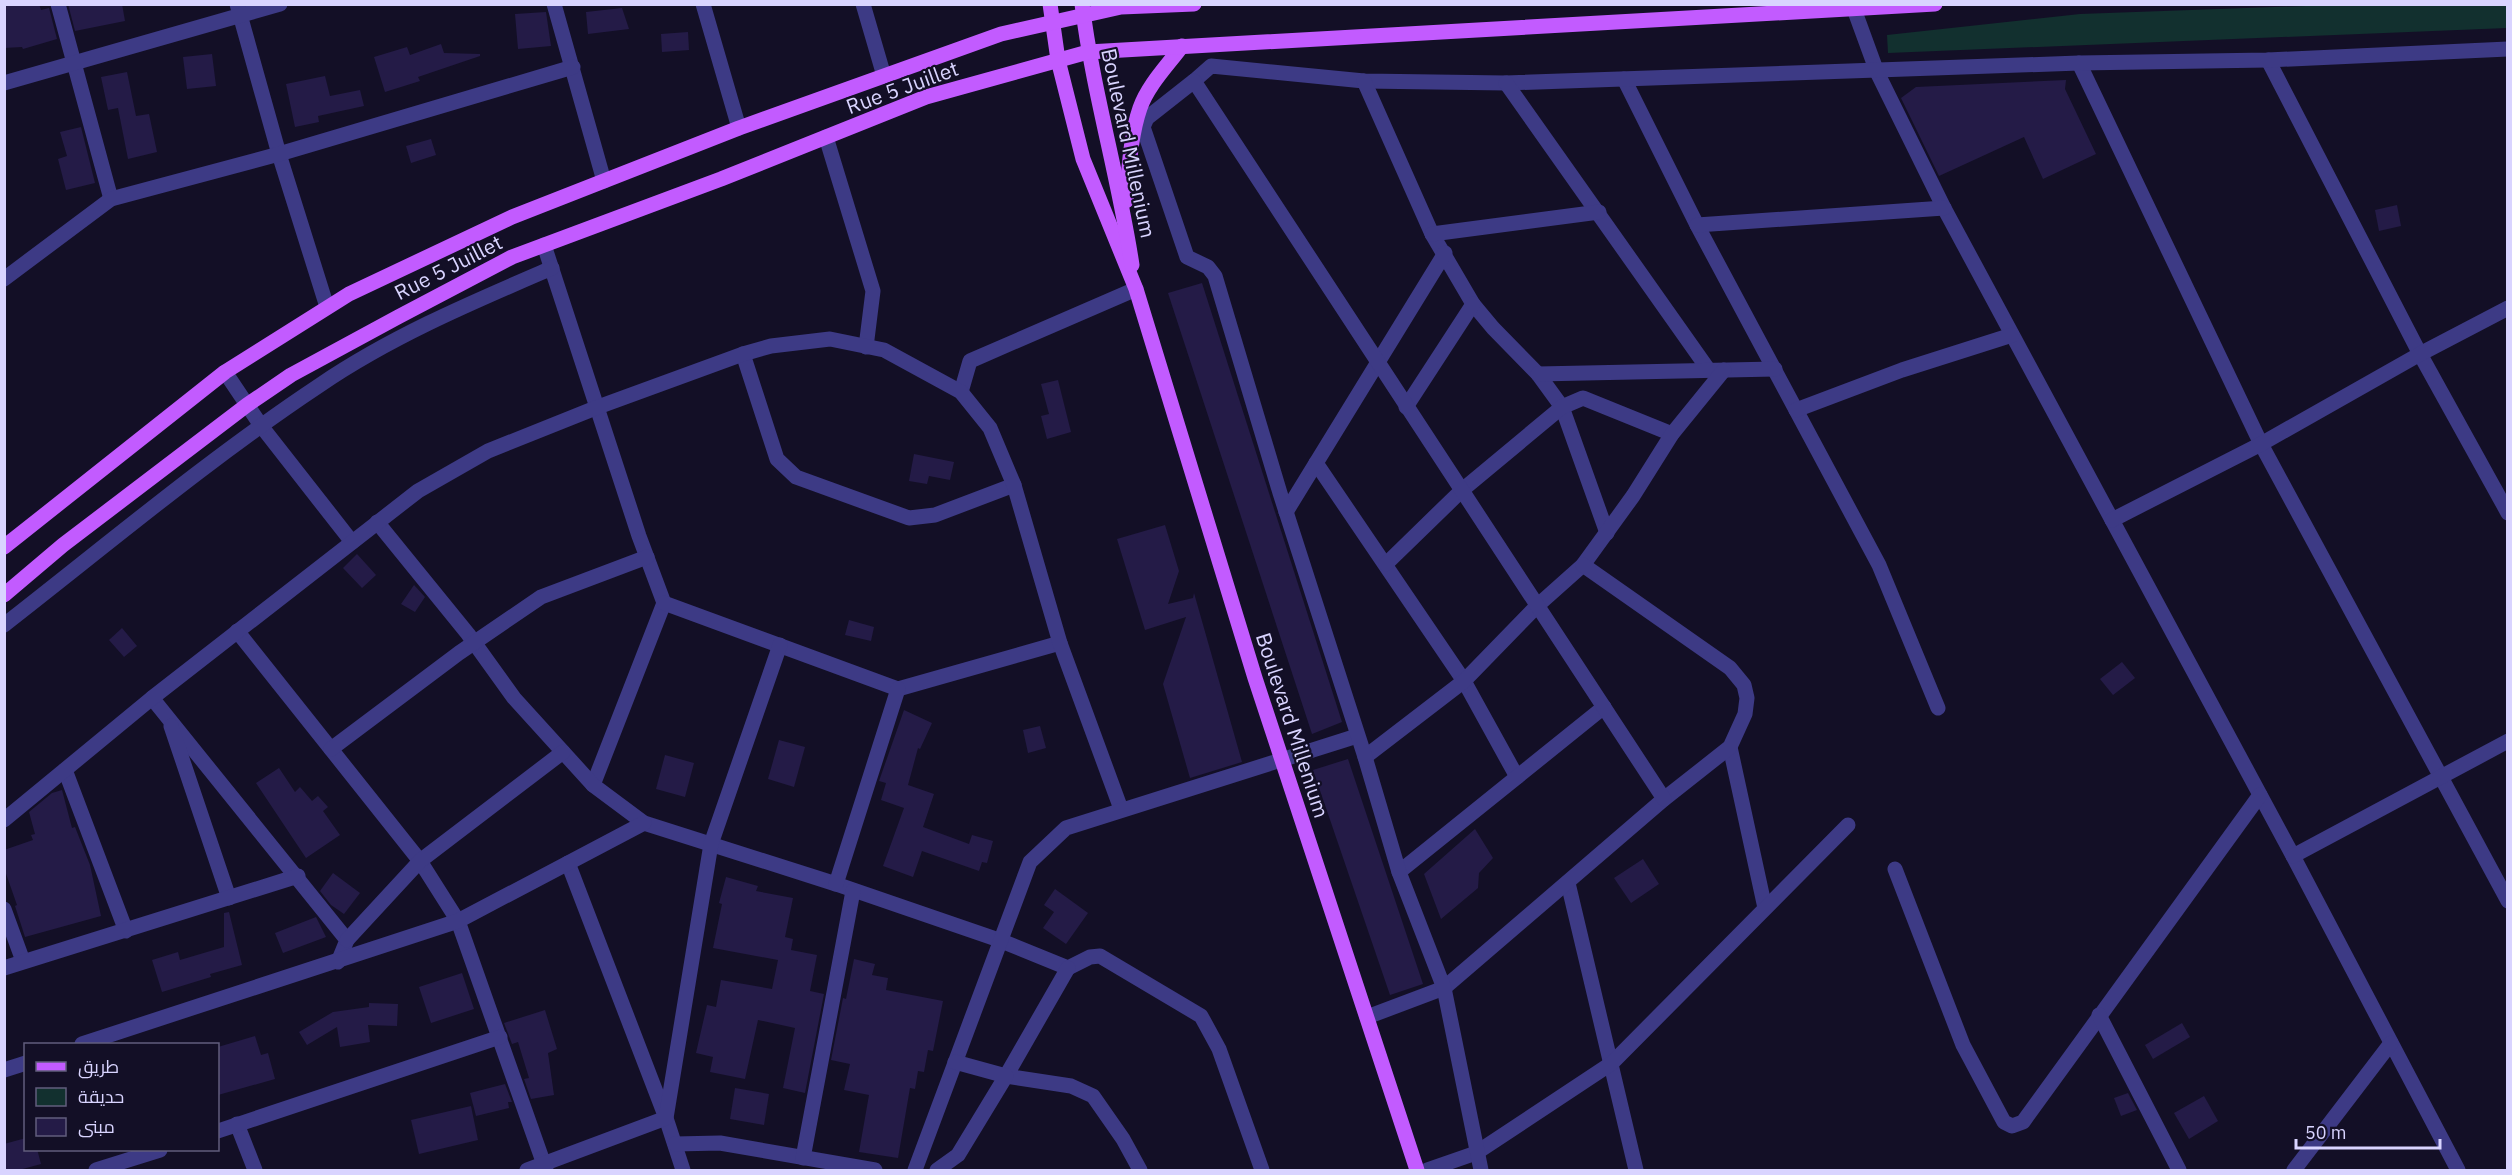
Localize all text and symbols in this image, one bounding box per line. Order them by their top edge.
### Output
street label: Boulevard Millenium [1095,46,1163,240]
street label: Rue 5 Juillet [842,54,962,120]
street label: Rue 5 Juillet [389,228,507,306]
street label: Boulevard Millenium [1250,629,1336,821]
legend [24,1043,219,1151]
text: طريق [78,1055,119,1079]
text: حديقة [78,1085,124,1108]
scale bar [2296,1112,2440,1150]
text: مبنى [78,1115,115,1138]
text: 50 m [2305,1121,2347,1144]

